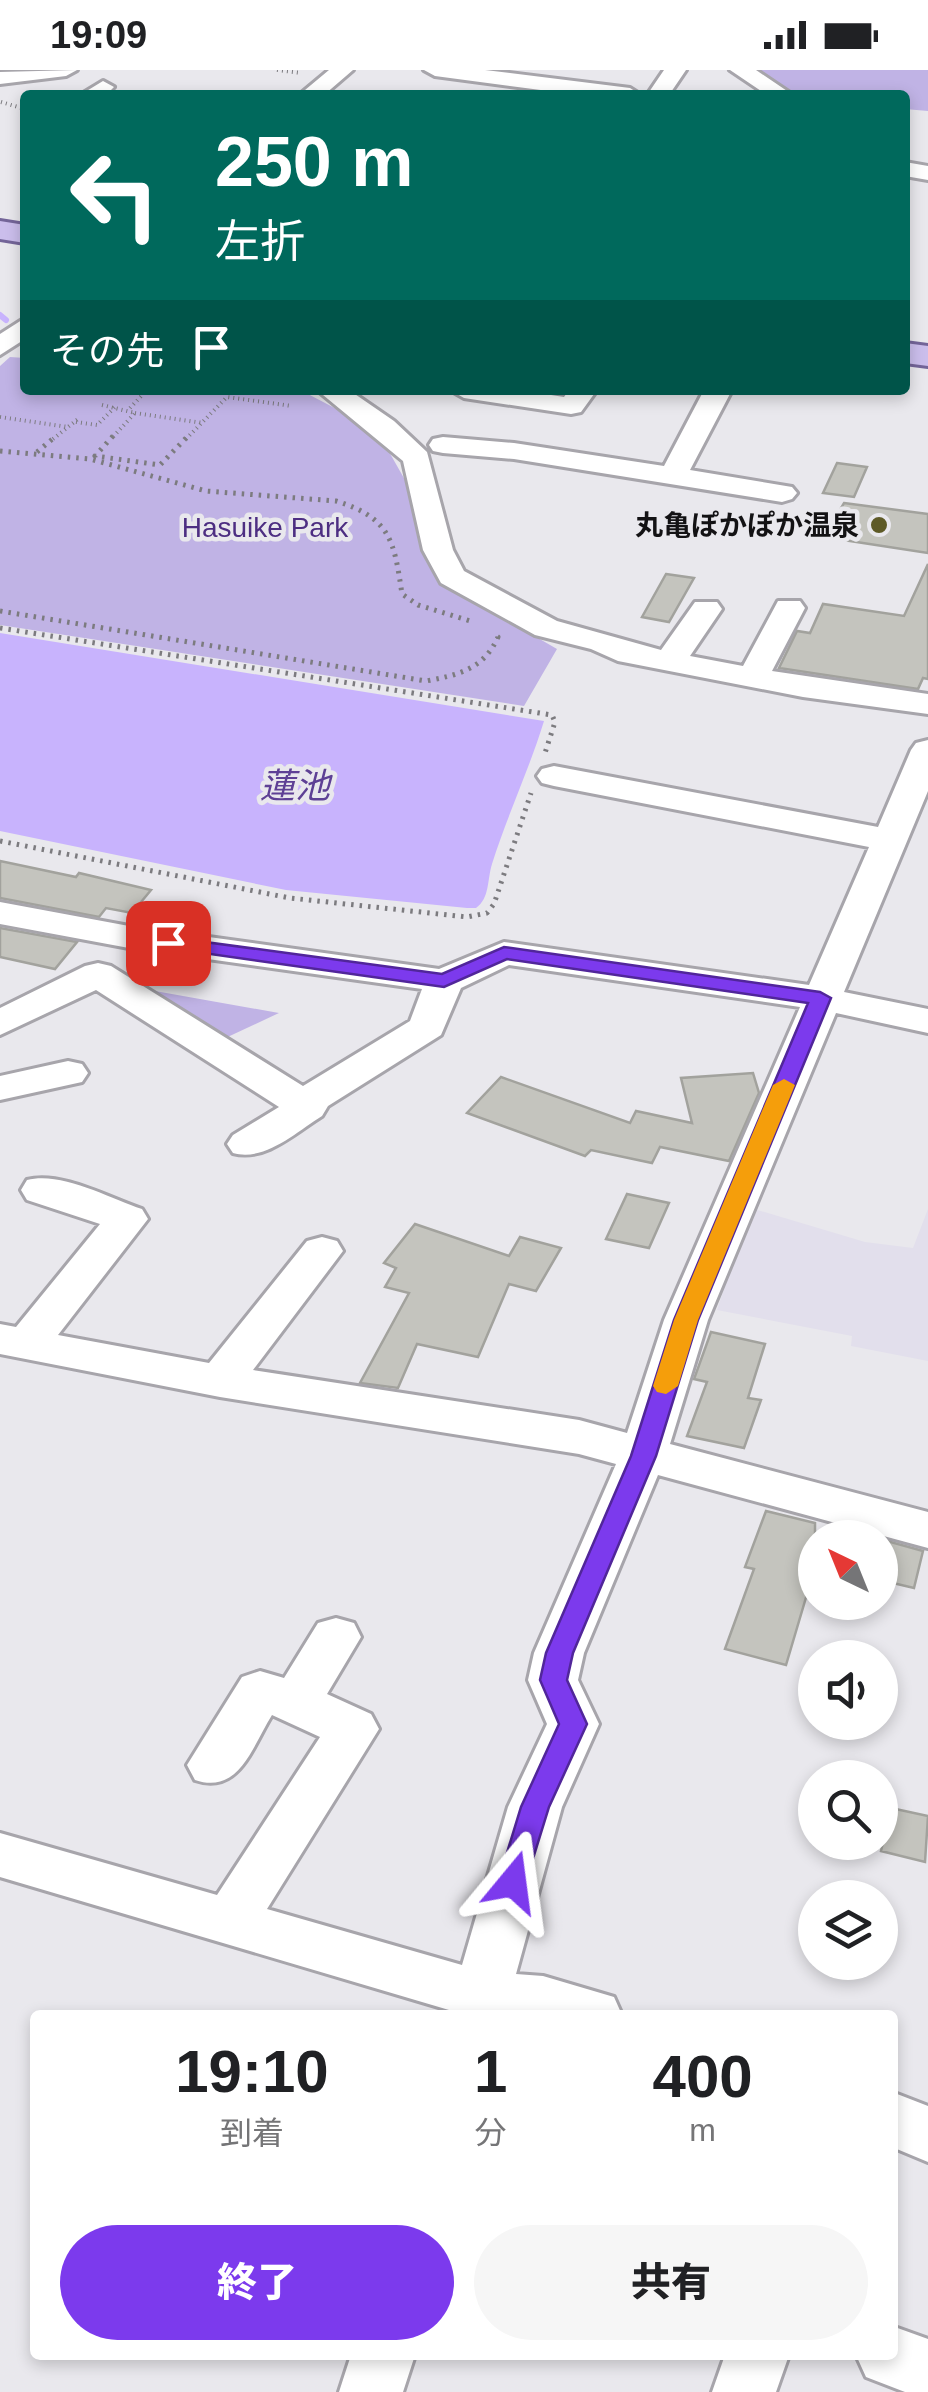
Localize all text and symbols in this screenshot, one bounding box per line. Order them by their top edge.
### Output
text: 19:09 [50,14,147,56]
text: 250 m [215,123,413,201]
icon: left [50,130,180,260]
text: 左折 [215,216,305,267]
icon: arrive [184,320,239,375]
text: その先 [50,330,164,372]
place label: 丸亀ぽかぽか温泉 [635,510,859,541]
park label: Hasuike Park [182,512,349,543]
marker: 丸亀ぽかぽか温泉 [868,514,890,536]
water label: 蓮池 [260,766,333,805]
pin [126,901,211,986]
icon: arrive [141,916,196,971]
north arrow [798,1520,898,1620]
map controls [798,1520,898,1980]
button: sound [798,1640,898,1740]
button: search [798,1760,898,1860]
position arrow [461,1830,565,1934]
button: layers [798,1880,898,1980]
text: 19:10 [175,2038,329,2105]
text: 1 [474,2038,507,2105]
text: 400 [653,2043,753,2110]
text: m [689,2112,716,2148]
text: 到着 [220,2115,284,2151]
text: 分 [475,2115,507,2151]
button: 終了 [60,2225,454,2340]
button: 共有 [474,2225,868,2340]

